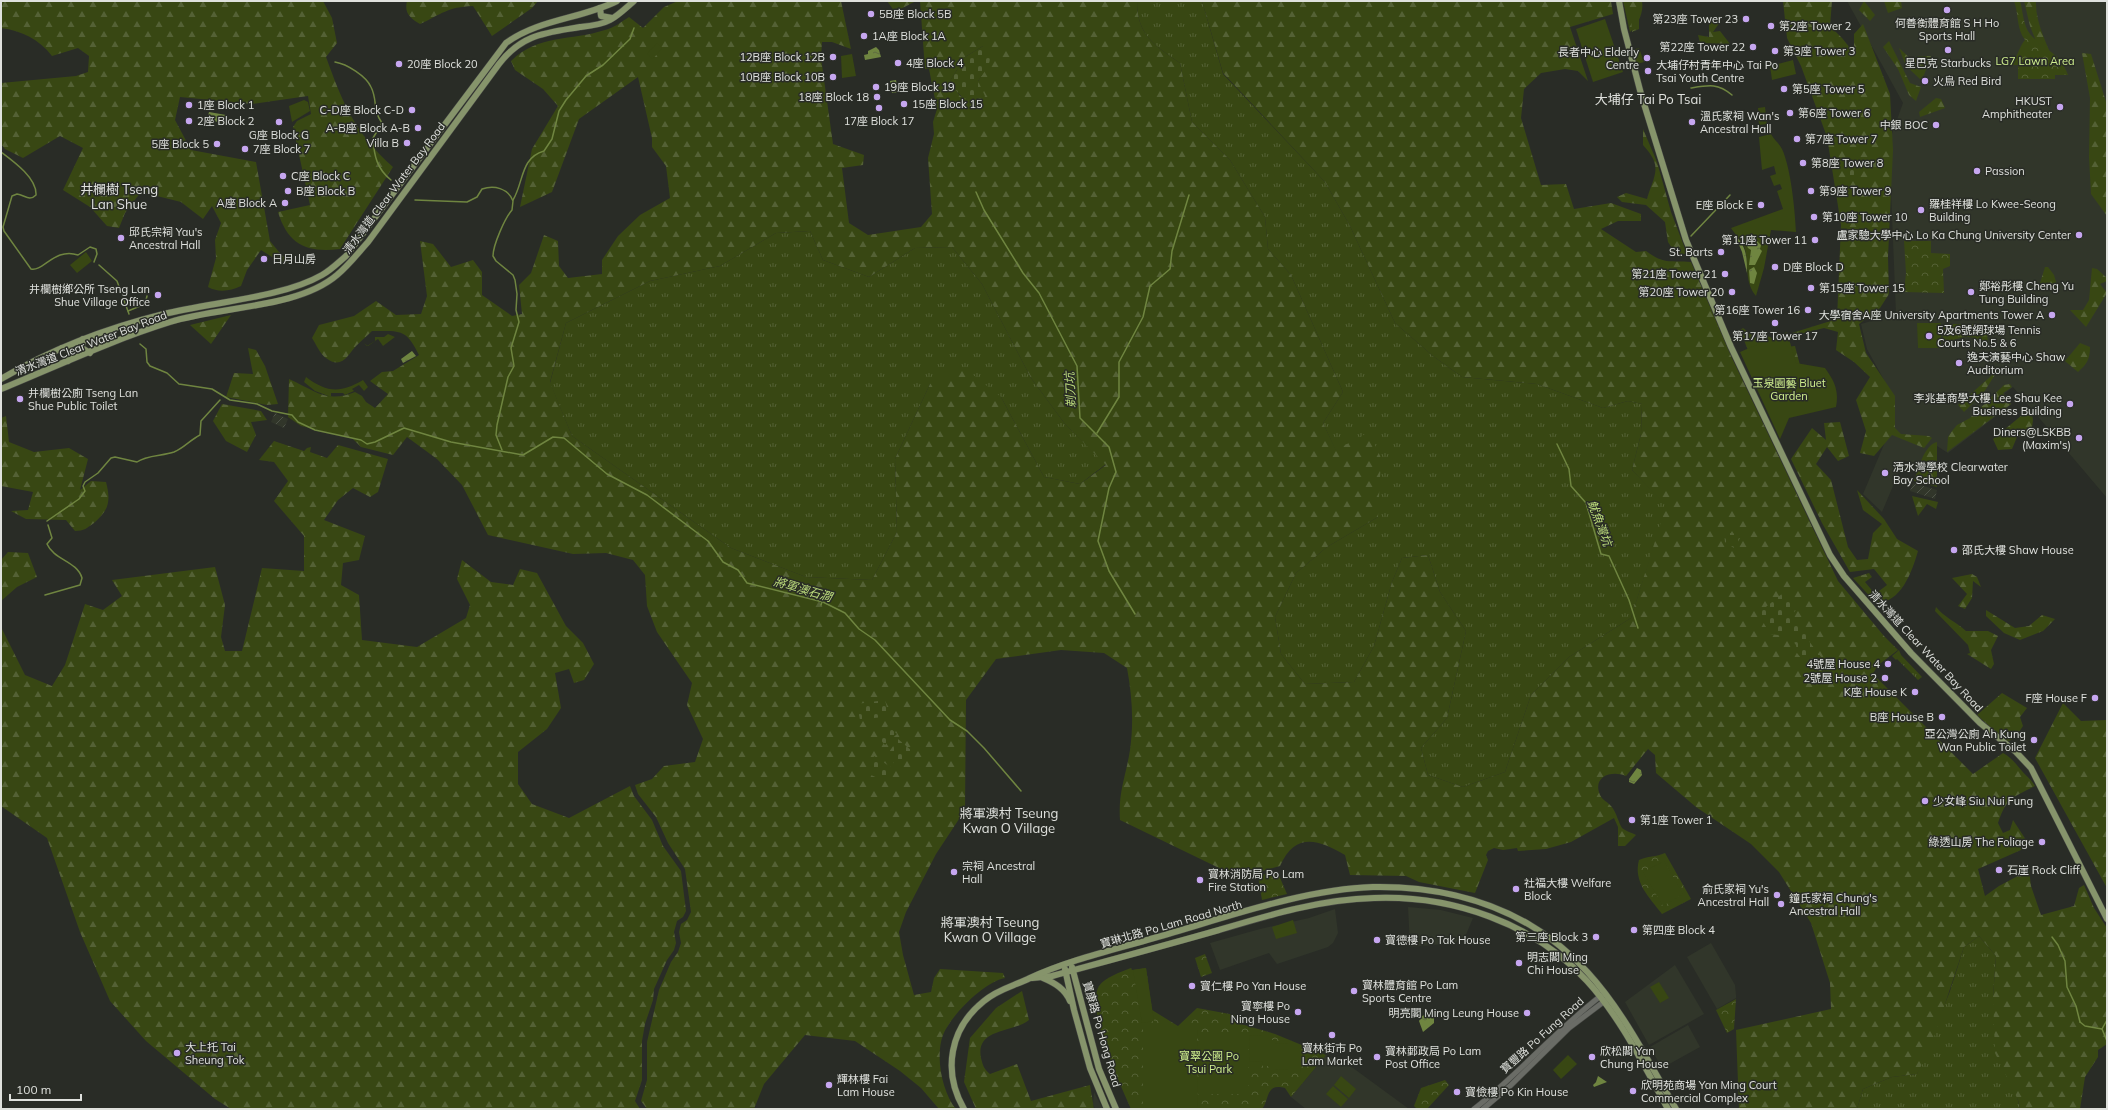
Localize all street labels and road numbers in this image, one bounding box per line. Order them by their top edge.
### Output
street label: 清水灣道 Clear Water Bay Road [340,119,448,257]
street label: 清水灣道 Clear Water Bay Road [13,308,169,378]
street label: 清水灣道 Clear Water Bay Road [1866,587,1986,715]
street label: 寶琳北路 Po Lam Road North [1098,897,1244,951]
street label: 寶康路 Po Hong Road [1080,979,1124,1089]
street label: 寶豐路 Po Fung Road [1497,994,1587,1076]

